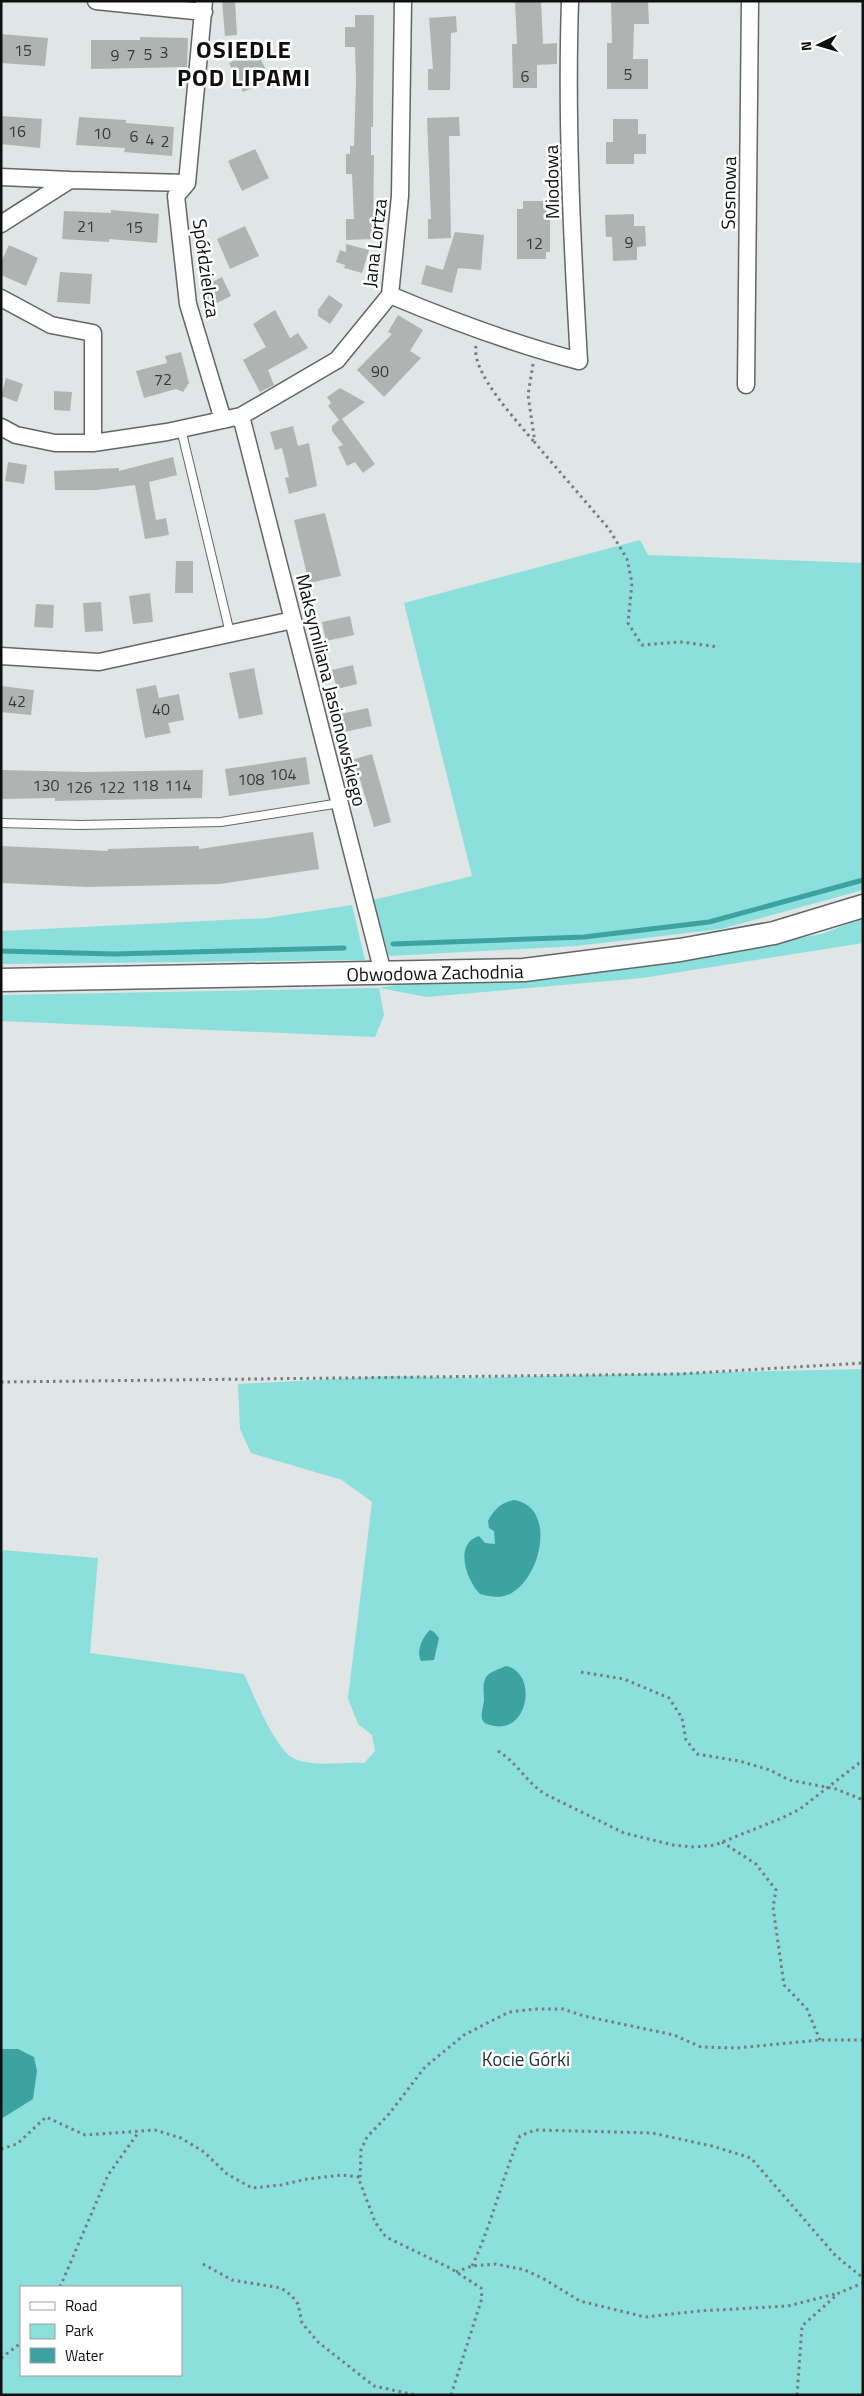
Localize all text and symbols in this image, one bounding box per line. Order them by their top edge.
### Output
north arrow [794,20,844,70]
district label: OSIEDLE POD LIPAMI [177,31,311,95]
house number: 15 [14,38,32,62]
house number: 3 [160,40,168,64]
text: N [795,40,816,52]
house number: 7 [127,42,135,66]
house number: 5 [144,42,153,66]
house number: 9 [111,43,120,67]
house number: 5 [624,62,633,86]
house number: 6 [521,64,530,88]
house number: 16 [8,119,26,143]
house number: 10 [93,121,111,145]
house number: 6 [130,124,139,148]
house number: 4 [146,127,155,151]
house number: 2 [161,129,169,153]
street label: Miodowa [536,144,566,219]
street label: Sosnowa [713,156,743,230]
street label: Jana Lortza [354,196,394,289]
house number: 21 [77,214,95,238]
house number: 15 [125,215,143,239]
street label: Spółdzielcza [186,217,228,320]
house number: 9 [625,230,634,254]
house number: 12 [525,231,543,255]
house number: 90 [371,359,389,383]
house number: 72 [154,367,172,391]
street label: Maksymiliana Jasionowskiego [289,571,375,809]
house number: 42 [8,689,26,713]
house number: 40 [152,697,170,721]
house number: 104 [270,762,296,786]
house number: 108 [238,767,264,791]
house number: 130 [33,773,59,797]
house number: 118 [132,773,158,797]
house number: 114 [165,773,191,797]
house number: 126 [66,775,92,799]
house number: 122 [99,775,125,799]
street label: Obwodowa Zachodnia [346,956,524,988]
park label: Kocie Górki [482,2044,570,2073]
legend [20,2286,182,2376]
text: Road [65,2294,97,2317]
text: Park [65,2319,94,2342]
text: Water [65,2344,104,2367]

